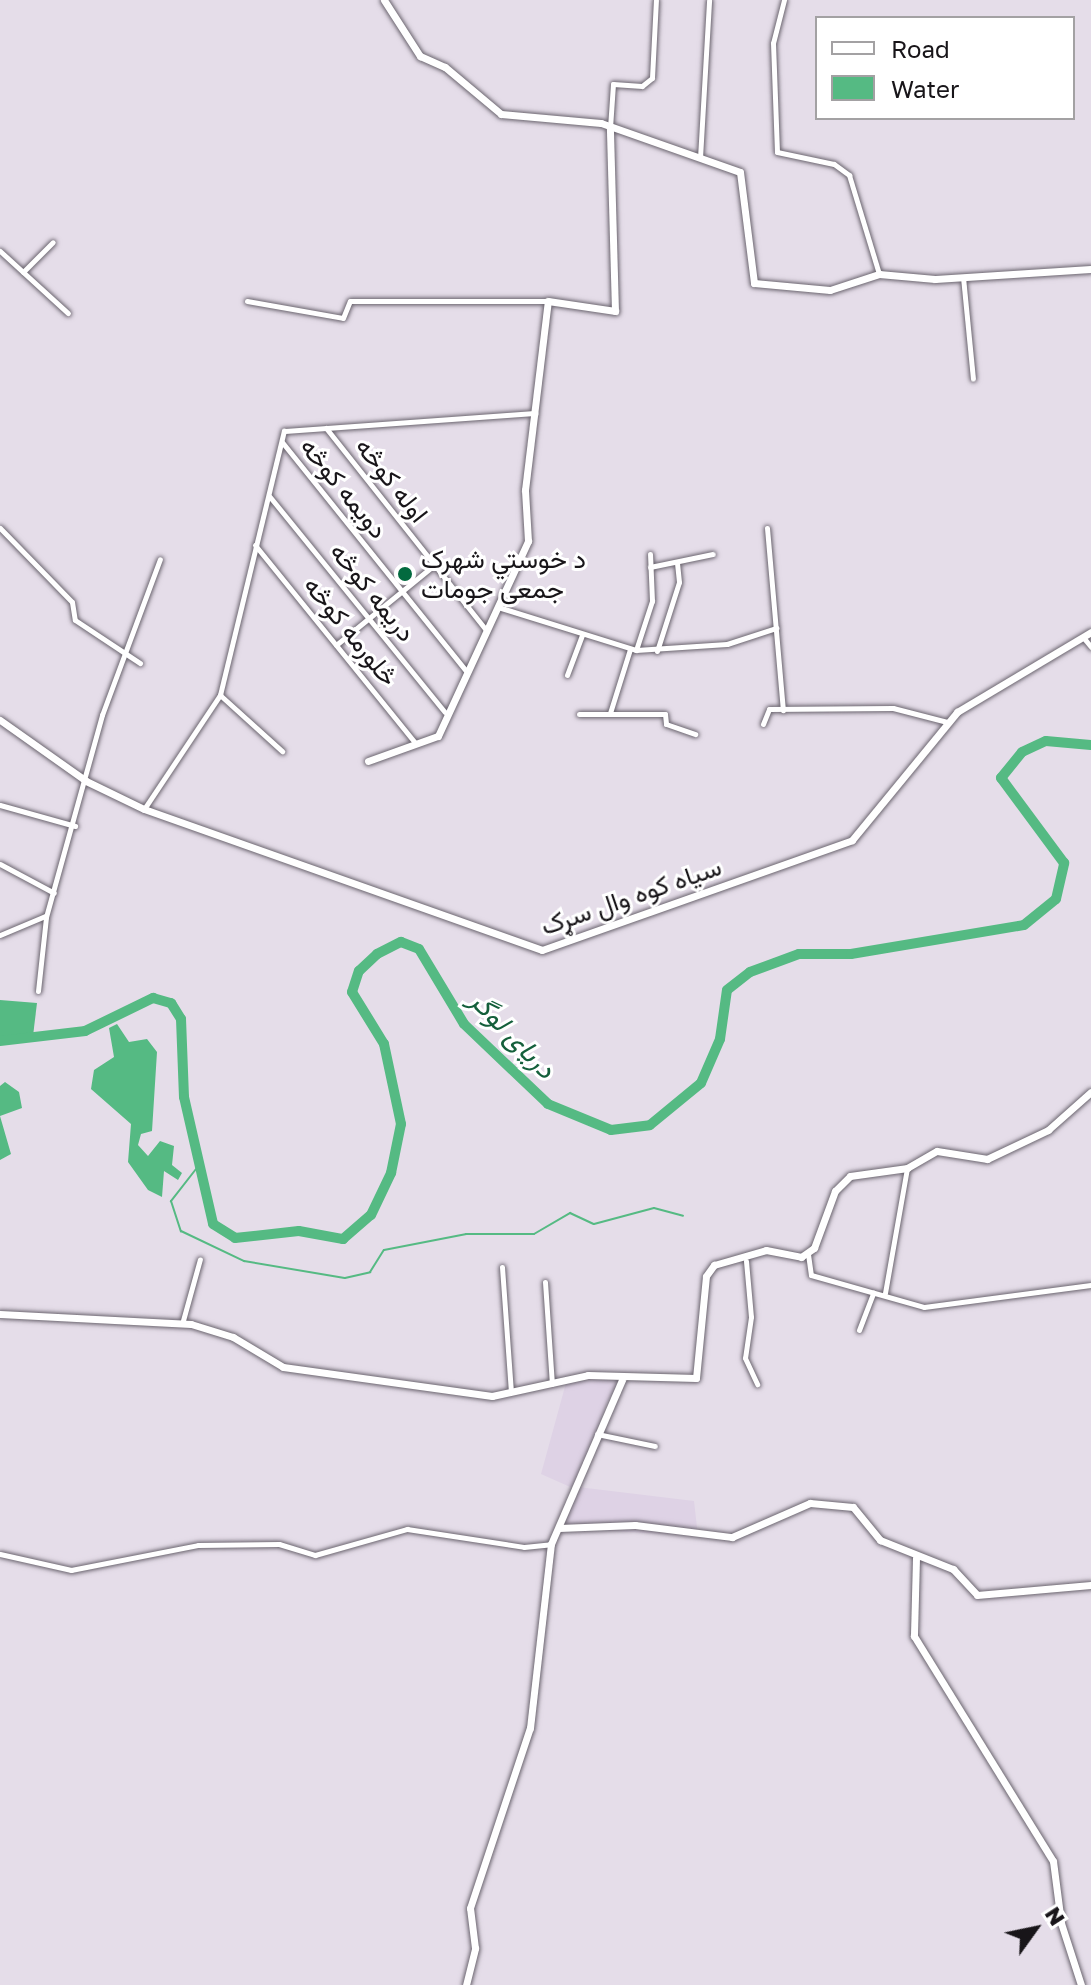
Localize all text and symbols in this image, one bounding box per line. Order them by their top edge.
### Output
legend [815,16,1075,120]
text: Road [891,34,950,63]
text: Water [891,74,959,103]
street label: دویمه کوڅه [294,431,394,545]
street label: اوله کوڅه [349,431,435,529]
street label: دریمه کوڅه [324,536,422,648]
place label: د خوستي شهرک جمعی جومات [421,543,586,604]
marker: د خوستي شهرک جمعی جومات [396,565,414,583]
street label: څلورمه کوڅه [297,570,405,692]
street label: سیاه کوه وال سړک [537,851,725,941]
water label: دریای لوگر [463,983,563,1085]
north arrow [995,1889,1075,1969]
text: N [1040,1901,1071,1930]

